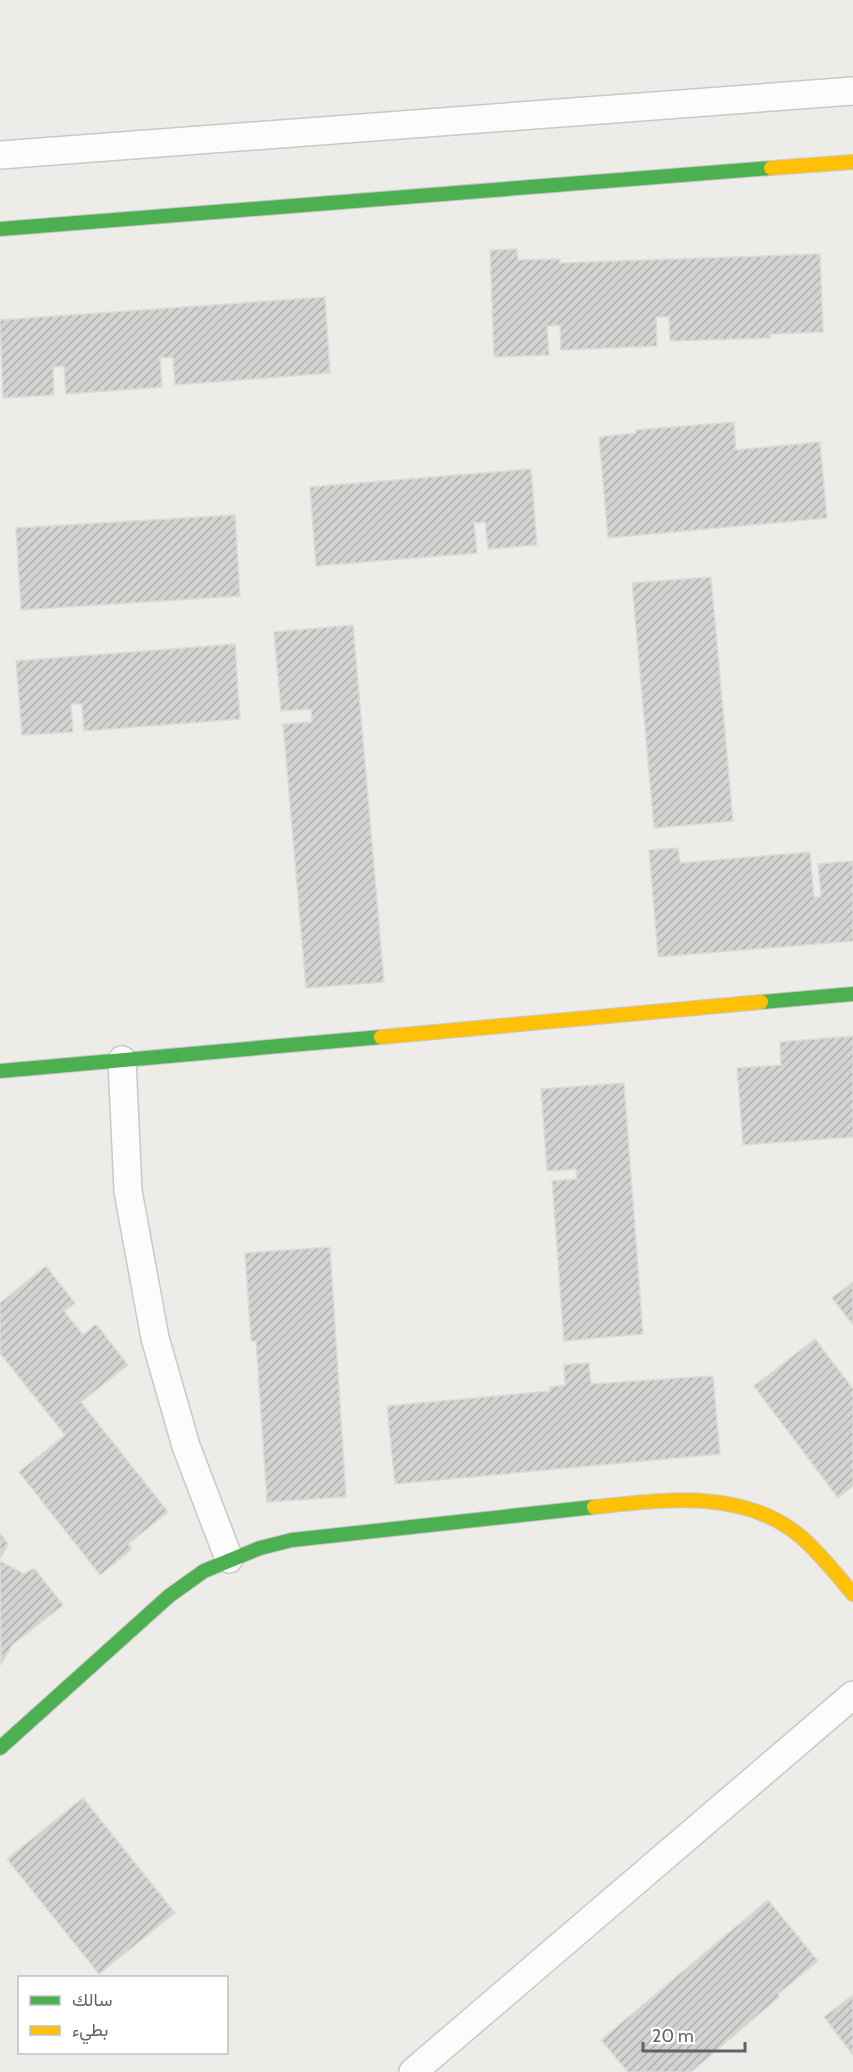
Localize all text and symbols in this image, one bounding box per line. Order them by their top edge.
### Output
legend [18,1976,228,2054]
text: سالك [72,1989,112,2011]
scale bar [643,2015,745,2053]
text: بطيء [72,2019,108,2045]
text: 20 m [652,2025,694,2047]

